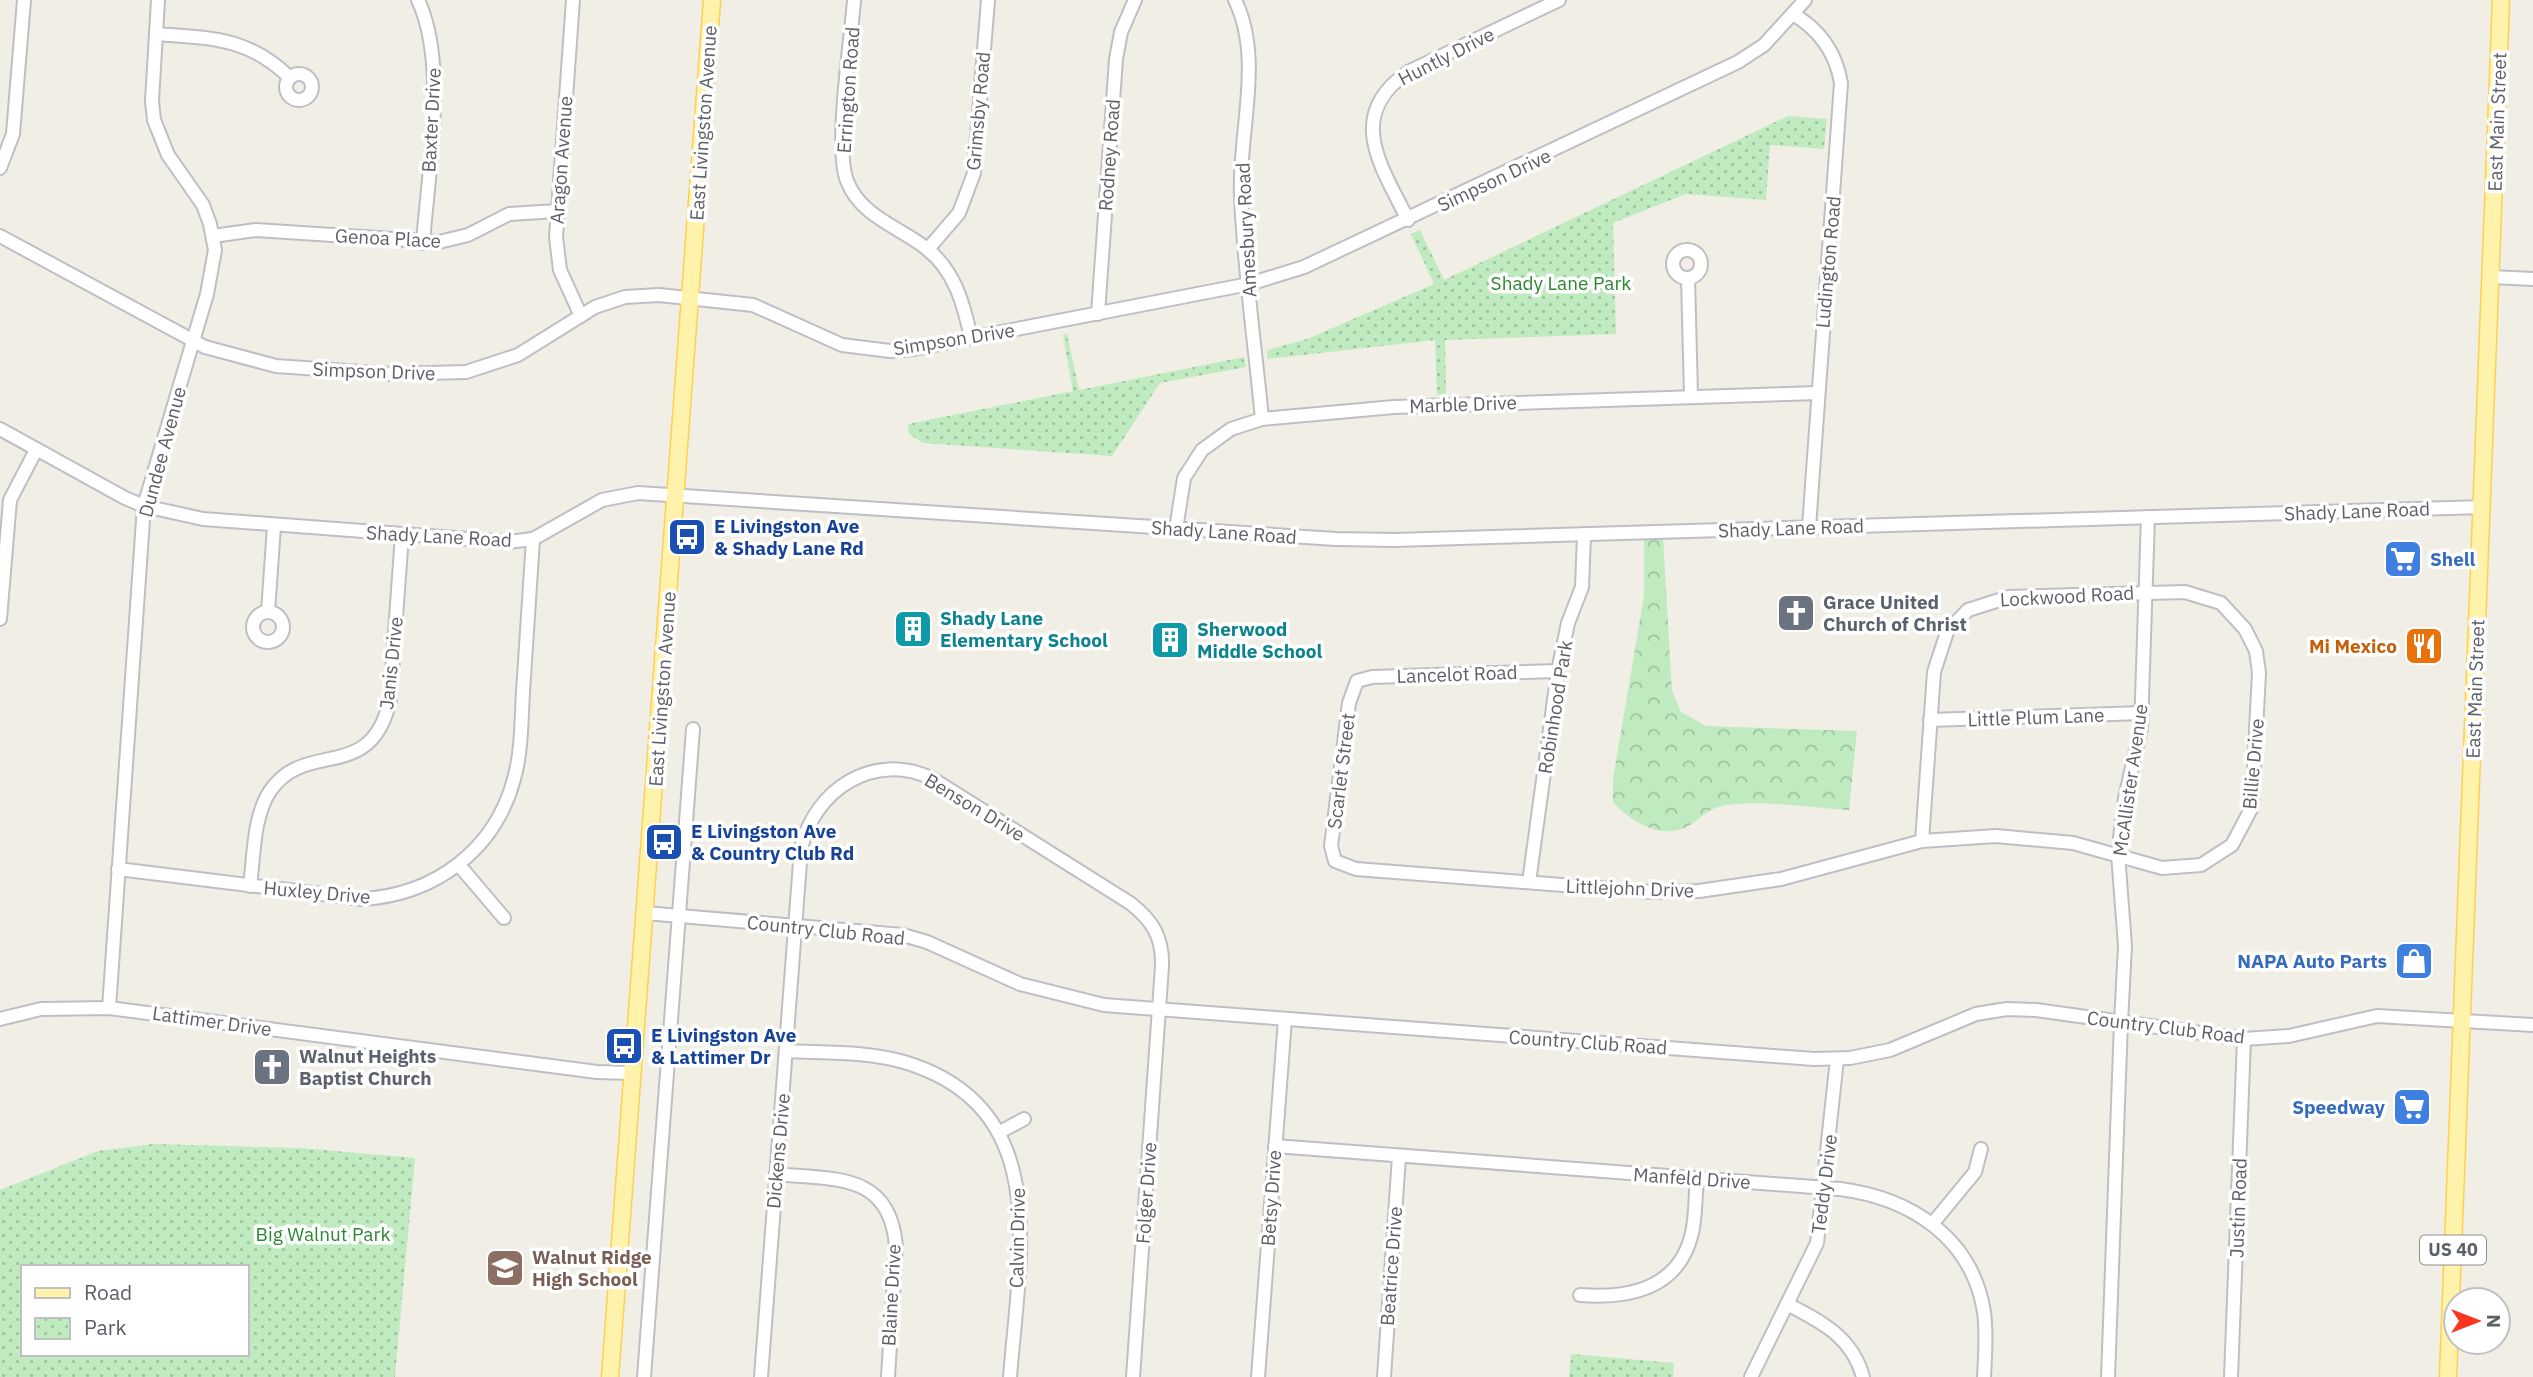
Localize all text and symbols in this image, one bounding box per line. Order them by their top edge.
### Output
street label: Huntly Drive [1394,22,1498,90]
street label: East Livingston Avenue [684,25,722,221]
street label: Errington Road [832,26,864,154]
street label: Grimsby Road [961,51,995,171]
street label: East Main Street [2483,52,2511,192]
street label: Baxter Drive [416,67,446,173]
street label: Aragon Avenue [545,95,577,225]
street label: Rodney Road [1093,98,1125,212]
street label: Simpson Drive [1433,143,1555,217]
street label: Amesbury Road [1230,162,1262,298]
street label: Ludington Road [1810,195,1846,329]
street label: Genoa Place [334,223,442,253]
park label: Shady Lane Park [1491,271,1631,295]
street label: Simpson Drive [892,318,1016,360]
street label: Simpson Drive [312,357,436,385]
street label: Dundee Avenue [133,384,191,520]
street label: Marble Drive [1409,390,1517,418]
street label: Shady Lane Road [2284,496,2430,526]
street label: Shady Lane Road [1718,513,1864,543]
place label: E Livingston Ave & Shady Lane Rd [714,514,864,560]
street label: Shady Lane Road [1150,515,1298,549]
bus stop icon: E Livingston Ave & Shady Lane Rd [666,516,708,558]
street label: Shady Lane Road [365,520,513,552]
supermarket icon: Shell [2382,538,2424,580]
place label: Shell [2430,547,2475,571]
street label: Lockwood Road [1999,580,2135,612]
place label: Grace United Church of Christ [1823,590,1967,636]
street label: East Livingston Avenue [643,591,681,787]
church icon: Grace United Church of Christ [1775,592,1817,634]
place label: Shady Lane Elementary School [940,606,1108,652]
building icon: Shady Lane Elementary School [892,608,934,650]
street label: Janis Drive [374,615,408,711]
place label: Sherwood Middle School [1197,617,1322,663]
building icon: Sherwood Middle School [1149,619,1191,661]
street label: East Main Street [2461,619,2489,759]
restaurant icon: Mi Mexico [2403,625,2445,667]
place label: Mi Mexico [2309,634,2397,658]
street label: Robinhood Park [1533,638,1577,776]
street label: Lancelot Road [1396,660,1518,688]
street label: McAllister Avenue [2107,702,2153,858]
street label: Little Plum Lane [1967,703,2105,731]
street label: Scarlet Street [1322,712,1360,830]
street label: Billie Drive [2237,718,2269,810]
street label: Benson Drive [920,768,1030,846]
place label: E Livingston Ave & Country Club Rd [691,819,854,865]
bus stop icon: E Livingston Ave & Country Club Rd [643,821,685,863]
street label: Littlejohn Drive [1565,874,1695,902]
street label: Huxley Drive [262,875,372,909]
street label: Country Club Road [746,910,906,950]
shop icon: NAPA Auto Parts [2393,940,2435,982]
place label: NAPA Auto Parts [2237,949,2387,973]
street label: Lattimer Drive [151,1001,273,1041]
street label: Country Club Road [2086,1005,2246,1049]
place label: E Livingston Ave & Lattimer Dr [651,1023,796,1069]
street label: Country Club Road [1508,1024,1668,1060]
bus stop icon: E Livingston Ave & Lattimer Dr [603,1025,645,1067]
place label: Walnut Heights Baptist Church [299,1044,436,1090]
church icon: Walnut Heights Baptist Church [251,1046,293,1088]
supermarket icon: Speedway [2391,1086,2433,1128]
street label: Dickens Drive [761,1092,795,1210]
place label: Speedway [2292,1095,2386,1119]
street label: Teddy Drive [1806,1133,1842,1235]
street label: Folger Drive [1130,1141,1162,1245]
street label: Betsy Drive [1256,1149,1286,1247]
street label: Justin Road [2224,1158,2252,1258]
street label: Manfeld Drive [1632,1162,1752,1194]
street label: Calvin Drive [1004,1188,1030,1288]
street label: Beatrice Drive [1375,1205,1407,1327]
park label: Big Walnut Park [256,1222,390,1246]
road number: US 40 [2420,1236,2486,1265]
street label: Blaine Drive [876,1243,906,1347]
place label: Walnut Ridge High School [532,1245,652,1291]
school or university icon: Walnut Ridge High School [484,1247,526,1289]
legend [21,1265,248,1356]
text: Road [84,1278,132,1306]
north arrow [2442,1286,2512,1356]
text: Park [84,1313,127,1341]
text: N [2482,1314,2506,1328]

